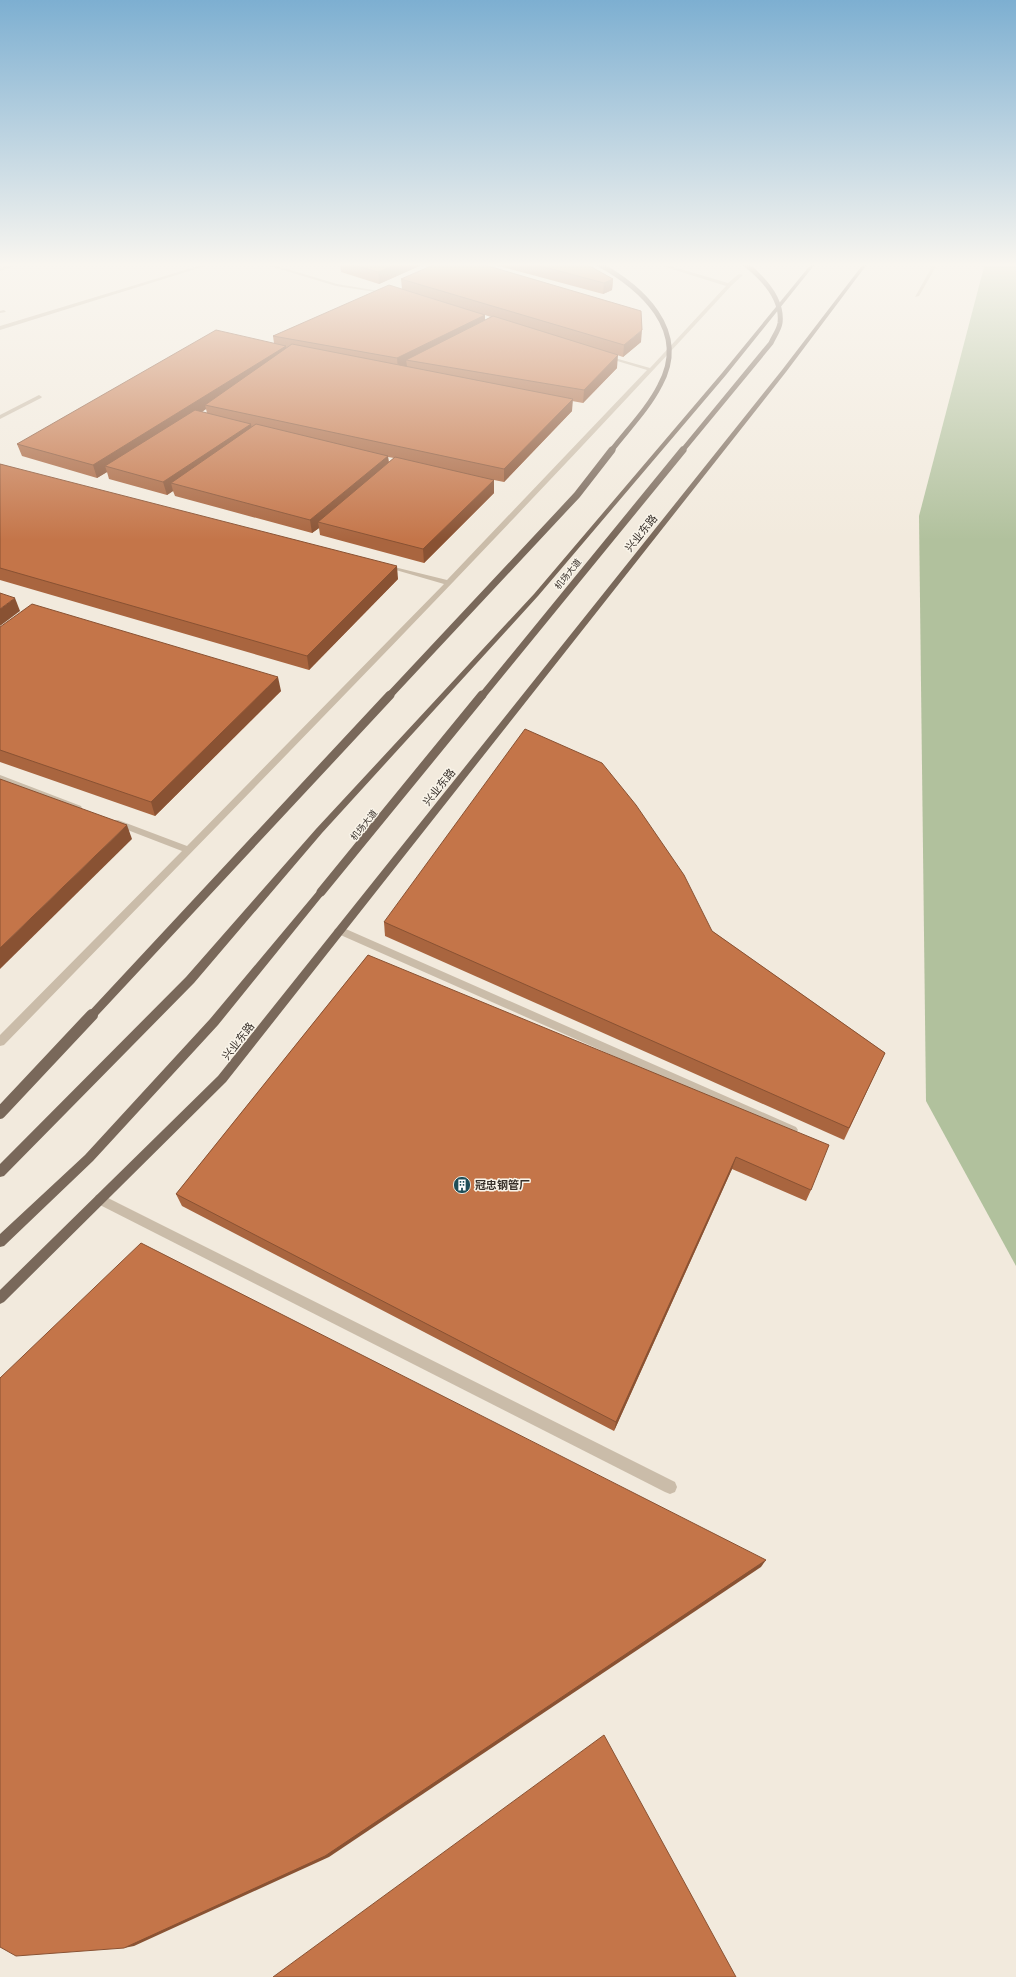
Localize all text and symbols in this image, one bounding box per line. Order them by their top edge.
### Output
street label: 兴业东路 [621,511,660,555]
street label: 机场大道 [551,556,584,592]
street label: 兴业东路 [419,765,458,809]
street label: 机场大道 [347,807,380,843]
street label: 兴业东路 [218,1019,257,1063]
building icon: 冠忠钢管厂 [452,1175,472,1195]
place label: 冠忠钢管厂 [475,1177,530,1192]

